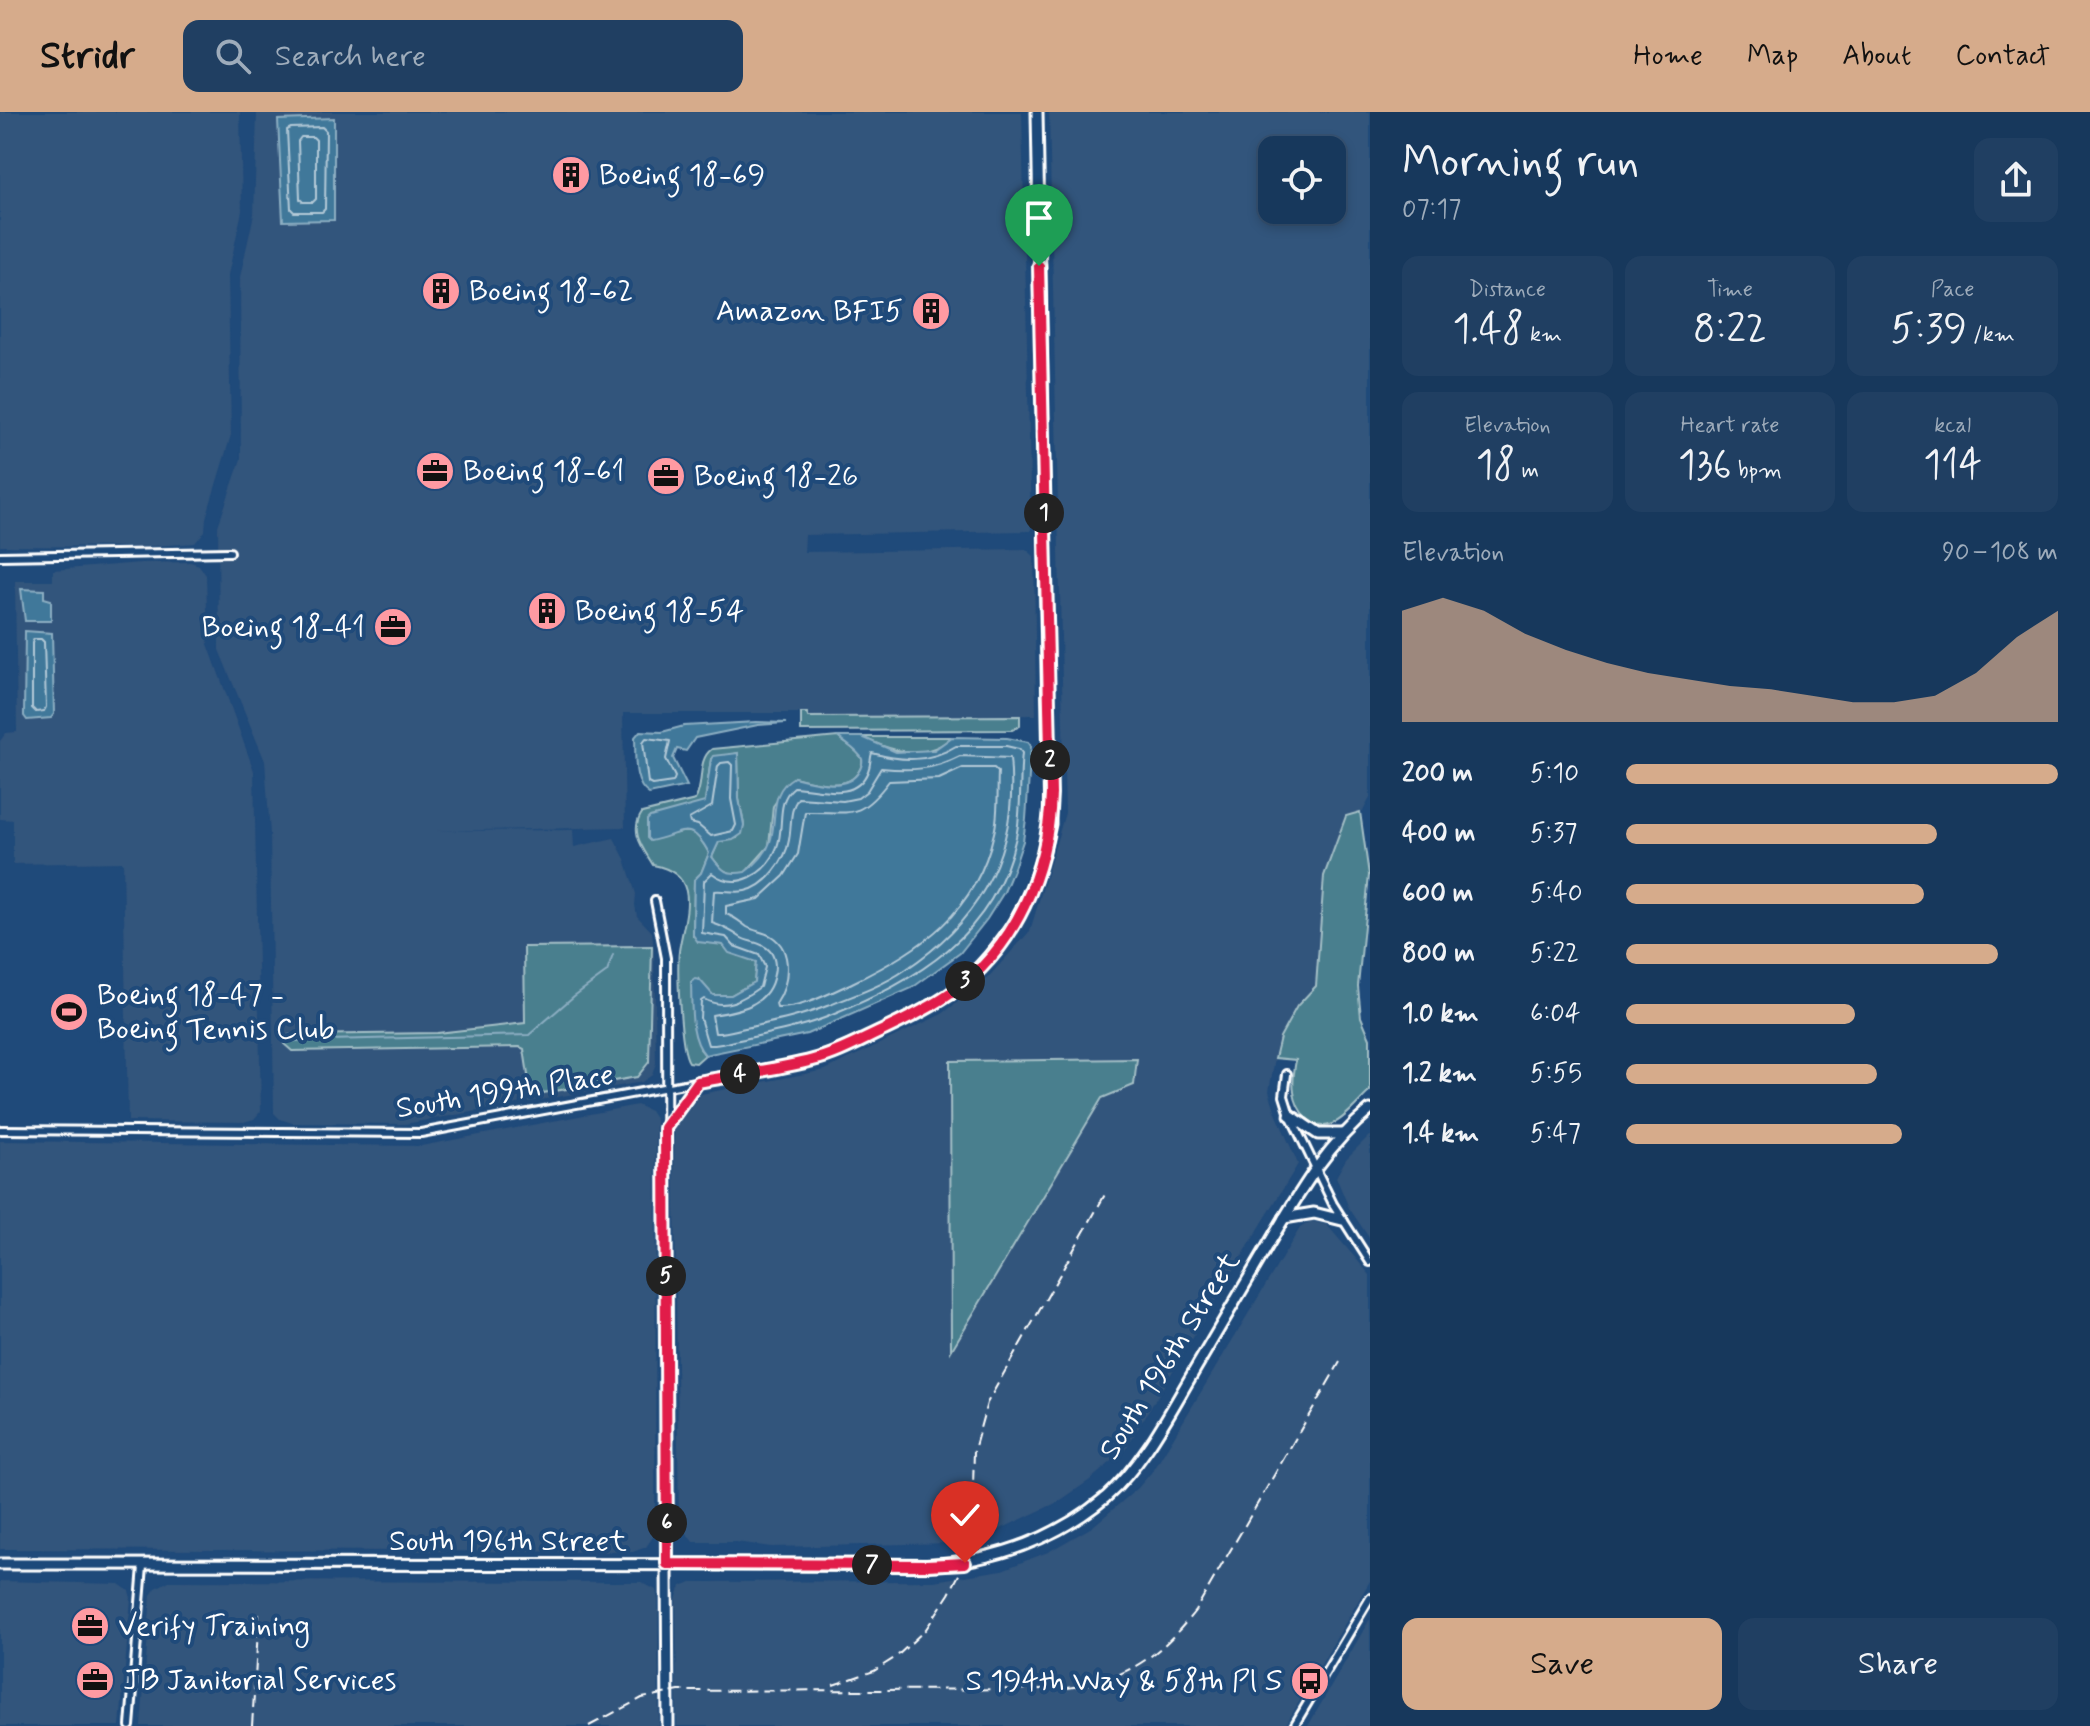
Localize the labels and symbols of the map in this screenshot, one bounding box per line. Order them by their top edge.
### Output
building icon: Boeing 18-69 [550,154,592,196]
place label: Boeing 18-69 [599,156,765,198]
pin [1005,184,1073,266]
building icon: Boeing 18-62 [420,270,462,312]
place label: Boeing 18-62 [469,272,633,314]
building icon: Amazon BFI5 [910,290,952,332]
place label: Amazon BFI5 [716,292,903,331]
office icon: Boeing 18-61 [414,450,456,492]
place label: Boeing 18-61 [463,452,624,494]
office icon: Boeing 18-26 [645,455,687,497]
place label: Boeing 18-26 [694,457,858,499]
pin: 1 [1024,493,1064,533]
building icon: Boeing 18-54 [526,590,568,632]
place label: Boeing 18-54 [575,592,744,634]
office icon: Boeing 18-41 [372,606,414,648]
place label: Boeing 18-41 [202,608,365,650]
pin: 2 [1030,740,1070,780]
pin: 3 [945,961,985,1001]
place label: Boeing 18-47 - Boeing Tennis Club [97,976,335,1052]
sports icon: Boeing 18-47 - Boeing Tennis Club [48,991,90,1033]
pin: 4 [720,1054,760,1094]
street label: South 199th Place [393,1056,617,1128]
street label: South 196th Street [1090,1244,1250,1467]
pin: 5 [646,1256,686,1296]
pin [931,1481,999,1563]
pin: 6 [647,1503,687,1543]
street label: South 196th Street [389,1522,627,1561]
pin: 7 [852,1545,892,1585]
office icon: Verify Training [69,1605,111,1647]
place label: Verify Training [118,1607,310,1648]
office icon: JB Janitorial Services [74,1659,116,1701]
bus stop icon: S 194th Way & 58th Pl S [1289,1660,1331,1702]
place label: JB Janitorial Services [123,1661,396,1700]
place label: S 194th Way & 58th Pl S [966,1662,1282,1701]

